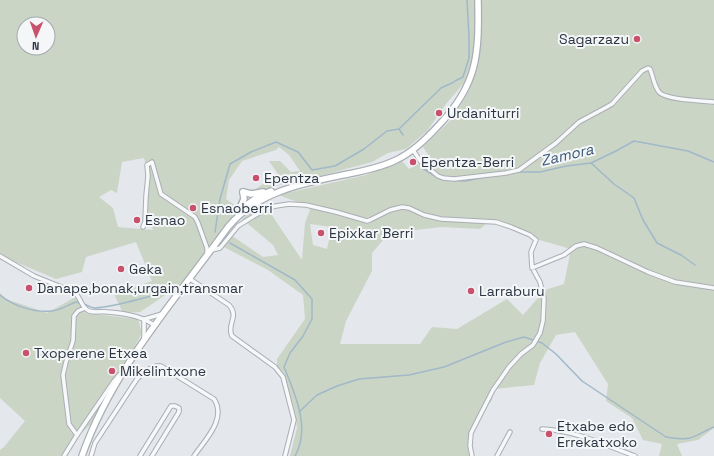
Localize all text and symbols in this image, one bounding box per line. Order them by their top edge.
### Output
north arrow [16,16,56,56]
place label: Sagarzazu [559,30,629,48]
marker: Sagarzazu [632,34,642,44]
text: N [32,39,40,53]
place label: Urdaniturri [447,104,519,122]
marker: Urdaniturri [434,108,444,118]
water label: Zamora [539,139,595,170]
place label: Epentza-Berri [421,153,514,171]
marker: Epentza-Berri [408,157,418,167]
place label: Epentza [264,169,319,187]
marker: Epentza [251,173,261,183]
place label: Esnaoberri [201,199,273,217]
marker: Esnaoberri [188,203,198,213]
place label: Esnao [145,211,185,229]
marker: Esnao [132,215,142,225]
place label: Epixkar Berri [329,224,413,242]
marker: Epixkar Berri [316,228,326,238]
place label: Geka [129,260,162,278]
marker: Geka [116,264,126,274]
place label: Danape,bonak,urgain,transmar [37,279,243,297]
place label: Larraburu [479,282,545,300]
marker: Danape,bonak,urgain,transmar [24,283,34,293]
marker: Larraburu [466,286,476,296]
place label: Txoperene Etxea [34,344,147,362]
marker: Txoperene Etxea [21,348,31,358]
place label: Mikelintxone [120,362,206,380]
marker: Mikelintxone [107,366,117,376]
place label: Etxabe edo Errekatxoko [557,417,637,451]
marker: Etxabe edo Errekatxoko [544,429,554,439]

